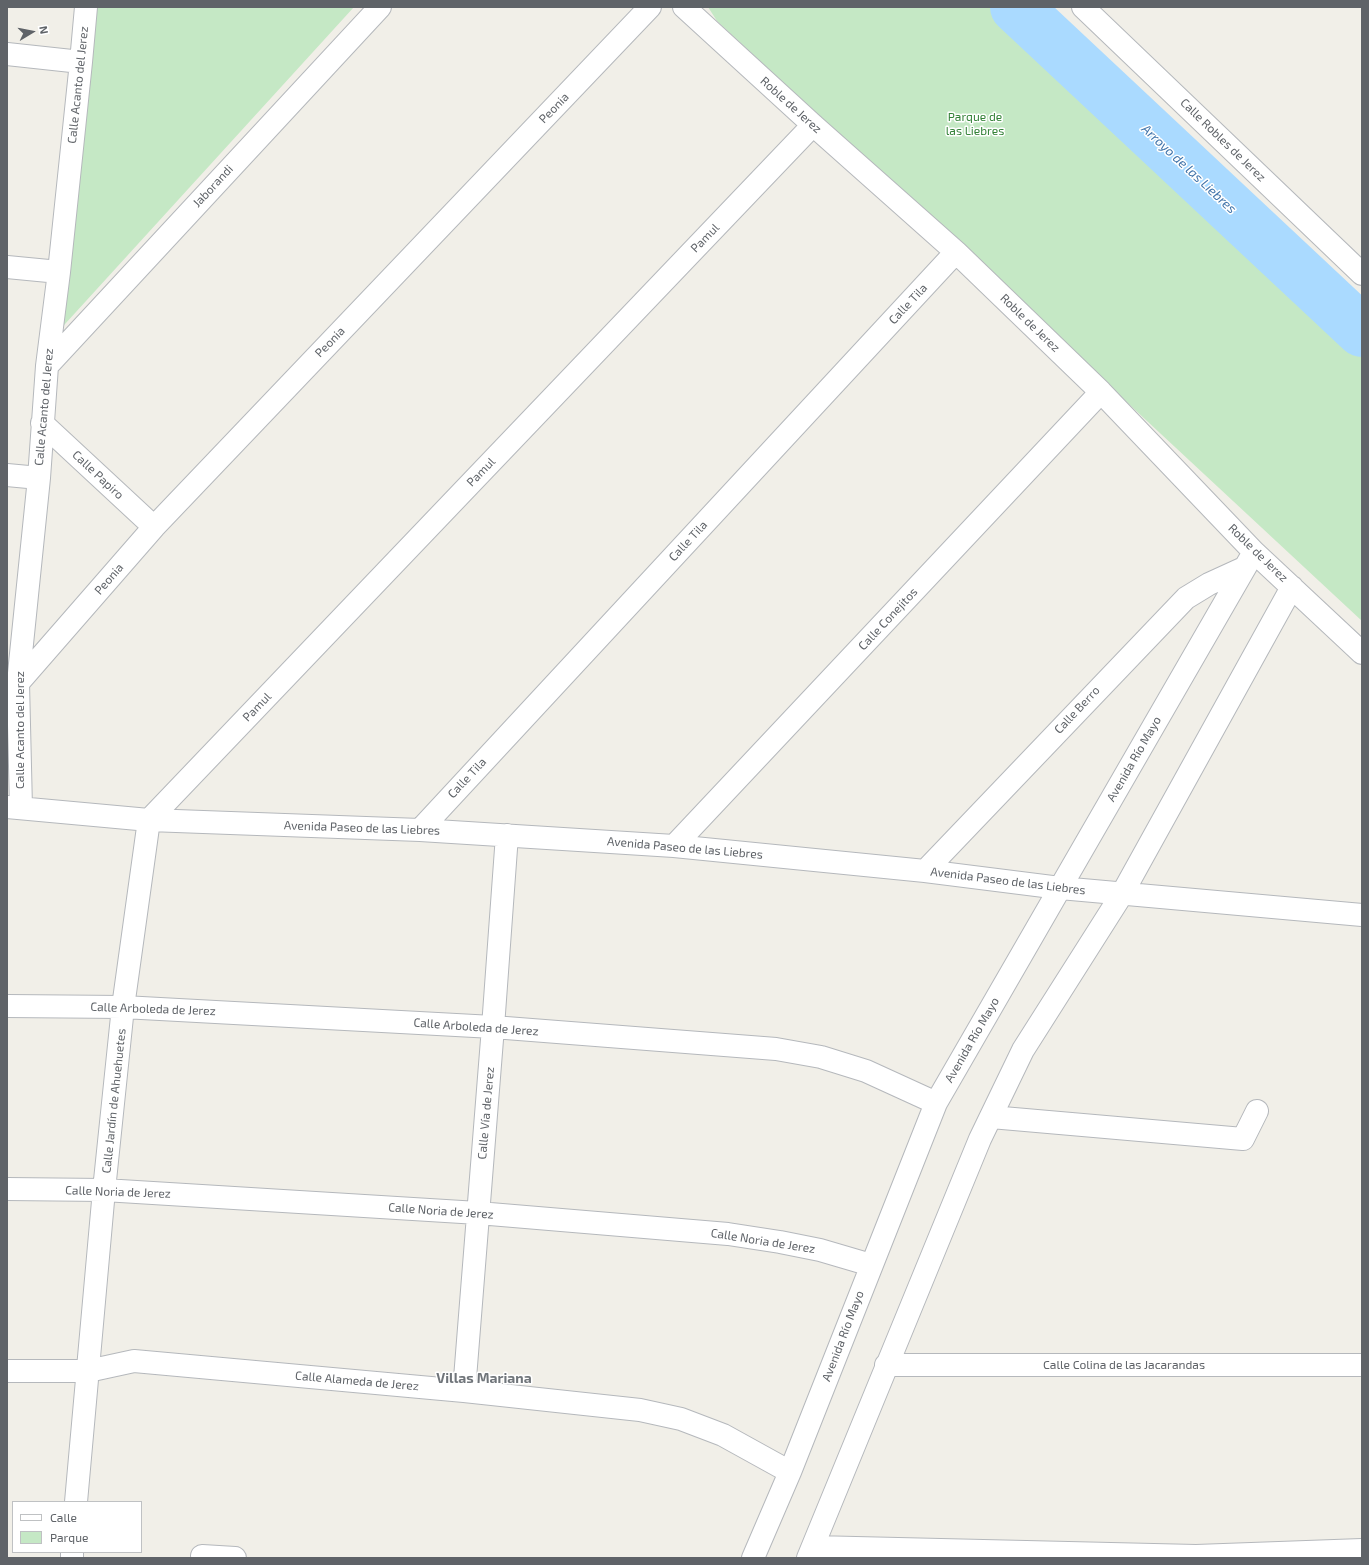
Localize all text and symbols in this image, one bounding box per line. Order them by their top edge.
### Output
north arrow [12,12,52,52]
text: N [37,25,51,35]
street label: Calle Acanto del Jerez [65,26,91,144]
street label: Roble de Jerez [757,74,825,136]
street label: Peonia [536,90,572,126]
street label: Calle Robles de Jerez [1177,96,1269,184]
park label: Parque de las Liebres [946,110,1004,138]
water label: Arroyo de las Liebres [1138,121,1240,217]
street label: Jaborandi [190,162,236,210]
street label: Pamul [688,221,722,255]
street label: Calle Tila [886,281,930,327]
street label: Roble de Jerez [997,291,1063,355]
street label: Peonia [312,324,348,360]
street label: Calle Acanto del Jerez [32,348,56,466]
street label: Calle Papiro [69,448,127,502]
street label: Pamul [464,455,498,489]
street label: Calle Tila [666,518,710,564]
street label: Roble de Jerez [1225,521,1291,585]
street label: Peonia [91,560,127,598]
street label: Calle Conejitos [855,585,921,653]
street label: Calle Acanto del Jerez [13,671,27,789]
street label: Calle Berro [1051,683,1103,737]
street label: Pamul [240,690,274,724]
street label: Avenida Río Mayo [1104,714,1164,804]
street label: Calle Tila [445,755,489,801]
street label: Avenida Paseo de las Liebres [284,818,440,838]
street label: Avenida Paseo de las Liebres [607,834,763,862]
street label: Avenida Paseo de las Liebres [930,864,1086,898]
street label: Avenida Río Mayo [942,995,1002,1085]
street label: Calle Arboleda de Jerez [90,1000,216,1018]
street label: Calle Arboleda de Jerez [413,1015,539,1039]
street label: Calle Jardín de Ahuehuetes [99,1028,129,1174]
street label: Calle Vía de Jerez [475,1066,497,1160]
street label: Calle Noria de Jerez [65,1183,171,1201]
street label: Calle Noria de Jerez [388,1200,494,1222]
street label: Calle Noria de Jerez [710,1226,816,1256]
street label: Avenida Río Mayo [819,1289,867,1383]
street label: Calle Colina de las Jacarandas [1043,1358,1205,1372]
street label: Calle Alameda de Jerez [295,1368,419,1394]
district label: Villas Mariana [436,1370,532,1386]
legend [12,1501,142,1553]
text: Calle [50,1510,77,1524]
text: Parque [50,1530,88,1544]

